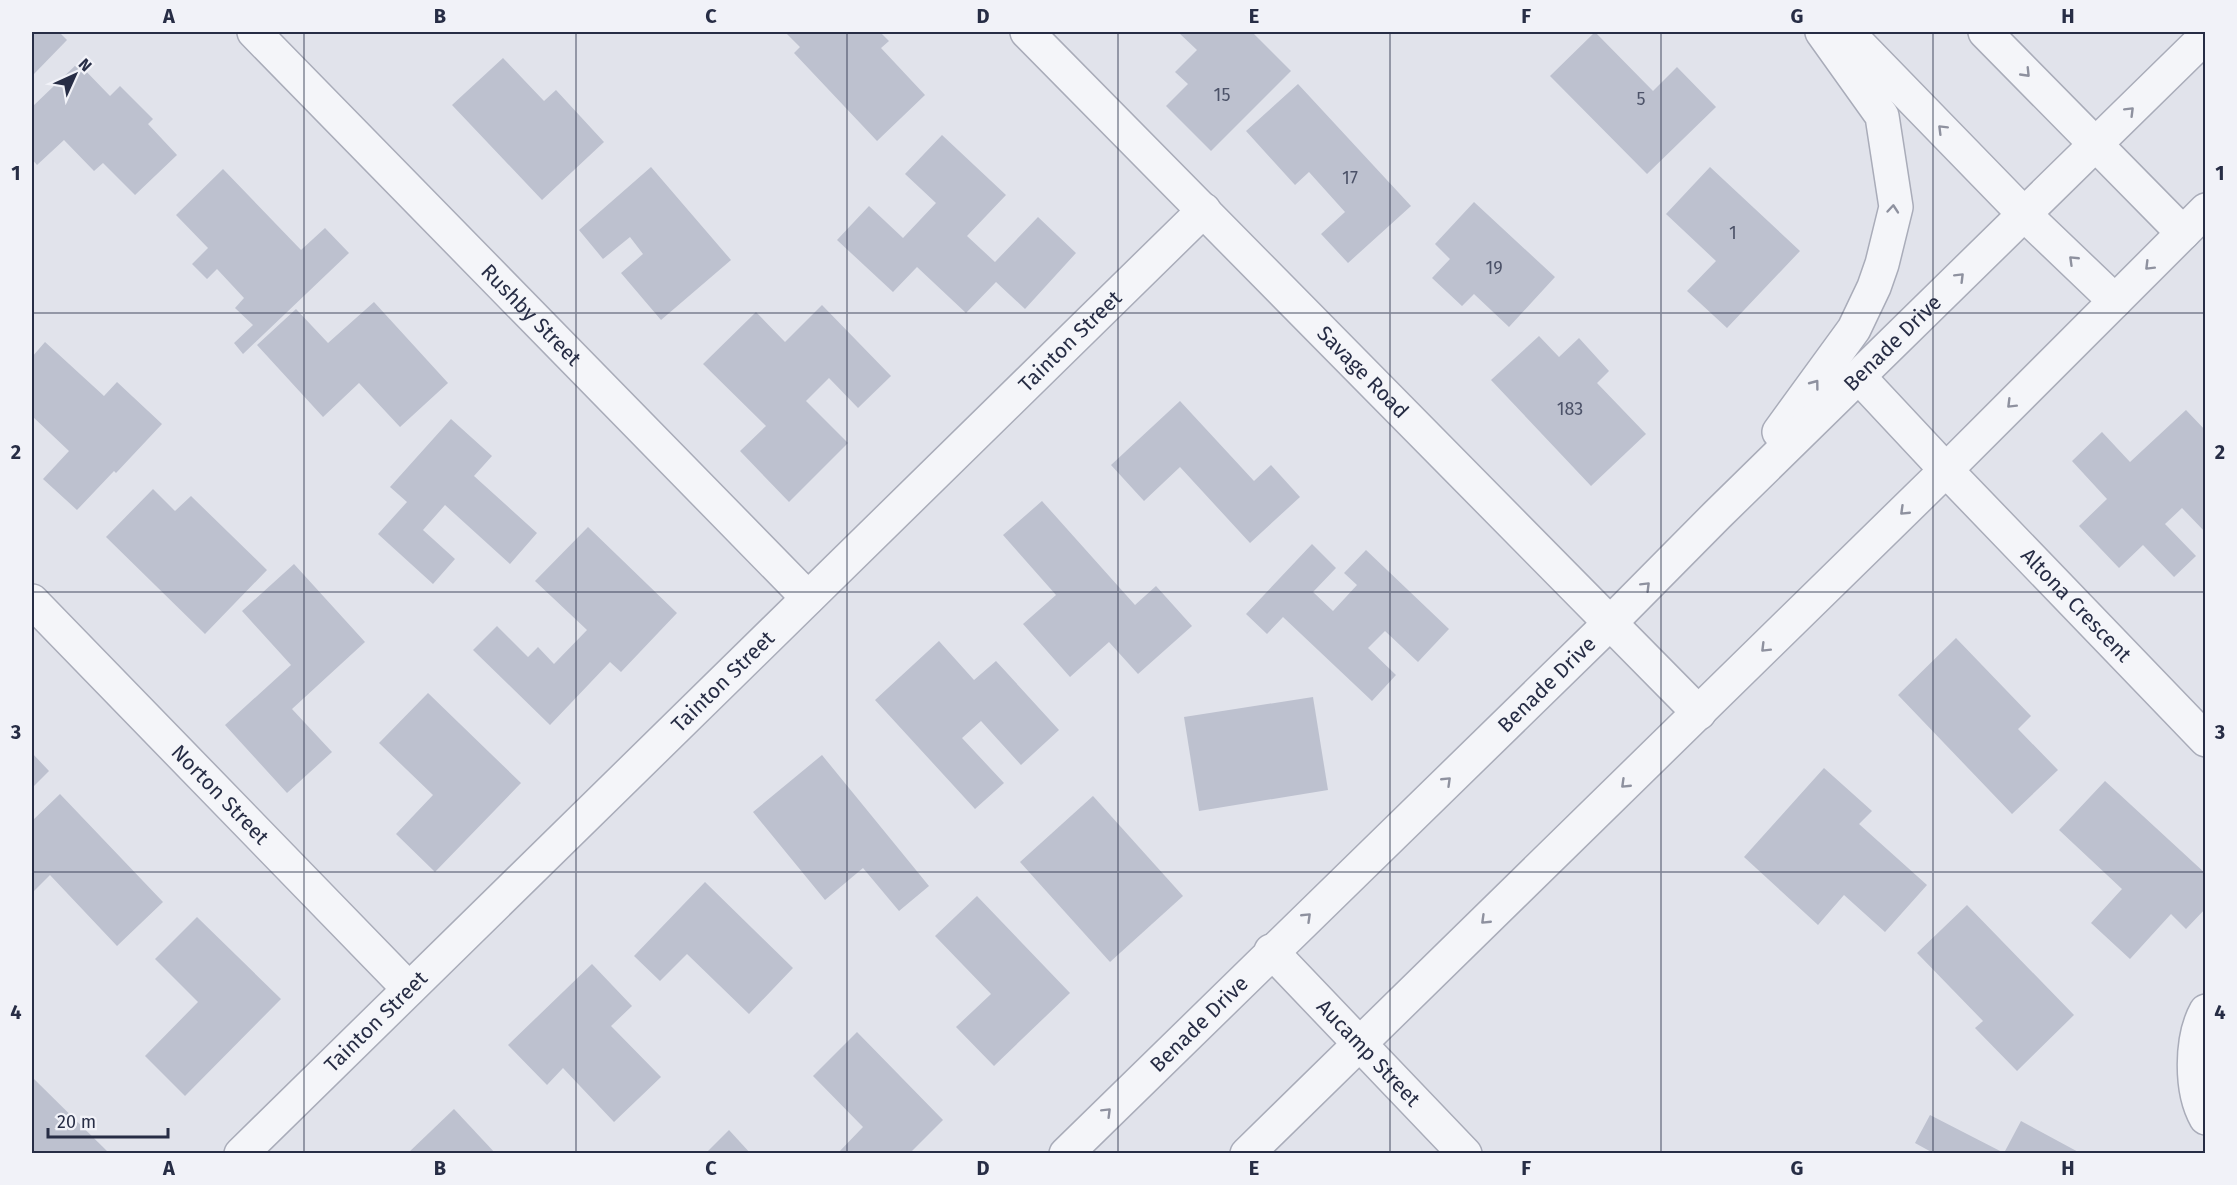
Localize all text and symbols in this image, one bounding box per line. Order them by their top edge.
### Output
text: A [162,4,176,28]
text: B [434,4,446,28]
text: C [705,4,717,28]
text: D [976,4,990,28]
text: E [1249,4,1259,28]
text: F [1521,4,1531,28]
text: G [1791,4,1803,28]
text: H [2061,4,2075,28]
north arrow [45,45,105,105]
text: N [75,54,96,75]
one-way arrow [2018,66,2029,77]
house number: 15 [1214,84,1230,106]
house number: 5 [1636,88,1646,110]
one-way arrow [2122,107,2133,118]
one-way arrow [1938,126,1949,137]
text: 1 [11,161,21,185]
text: 1 [2215,161,2225,185]
house number: 17 [1342,167,1358,189]
one-way arrow [1887,204,1900,213]
house number: 1 [1729,222,1737,244]
one-way arrow [2069,256,2079,267]
house number: 19 [1485,257,1503,279]
street label: Rushby Street [475,259,587,372]
one-way arrow [2146,259,2157,270]
one-way arrow [1953,273,1964,284]
street label: Tainton Street [1013,285,1127,397]
street label: Benade Drive [1838,289,1947,397]
street label: Savage Road [1311,320,1414,424]
one-way arrow [1808,380,1819,391]
one-way arrow [2008,397,2019,408]
house number: 183 [1557,398,1583,420]
text: 2 [11,440,21,464]
text: 2 [2215,440,2225,464]
one-way arrow [1900,504,1910,515]
street label: Altona Crescent [2015,543,2137,668]
one-way arrow [1639,583,1650,594]
street label: Tainton Street [666,625,780,738]
street label: Benade Drive [1492,631,1601,738]
one-way arrow [1761,640,1772,651]
text: 3 [10,720,21,744]
text: 3 [2214,720,2225,744]
street label: Norton Street [166,739,275,850]
one-way arrow [1622,777,1632,788]
one-way arrow [1439,778,1450,789]
one-way arrow [1300,913,1310,924]
one-way arrow [1482,913,1492,924]
street label: Tainton Street [319,965,433,1078]
street label: Benade Drive [1145,970,1254,1078]
street label: Aucamp Street [1311,994,1426,1112]
text: 4 [10,1000,22,1024]
text: 4 [2214,1000,2226,1024]
scale bar [48,1101,168,1139]
one-way arrow [1100,1109,1111,1120]
text: 20 m [57,1111,96,1133]
text: A [162,1156,176,1180]
text: B [434,1156,446,1180]
text: C [705,1156,717,1180]
text: D [976,1156,990,1180]
text: E [1249,1156,1259,1180]
text: F [1521,1156,1531,1180]
text: G [1791,1156,1803,1180]
text: H [2061,1156,2075,1180]

